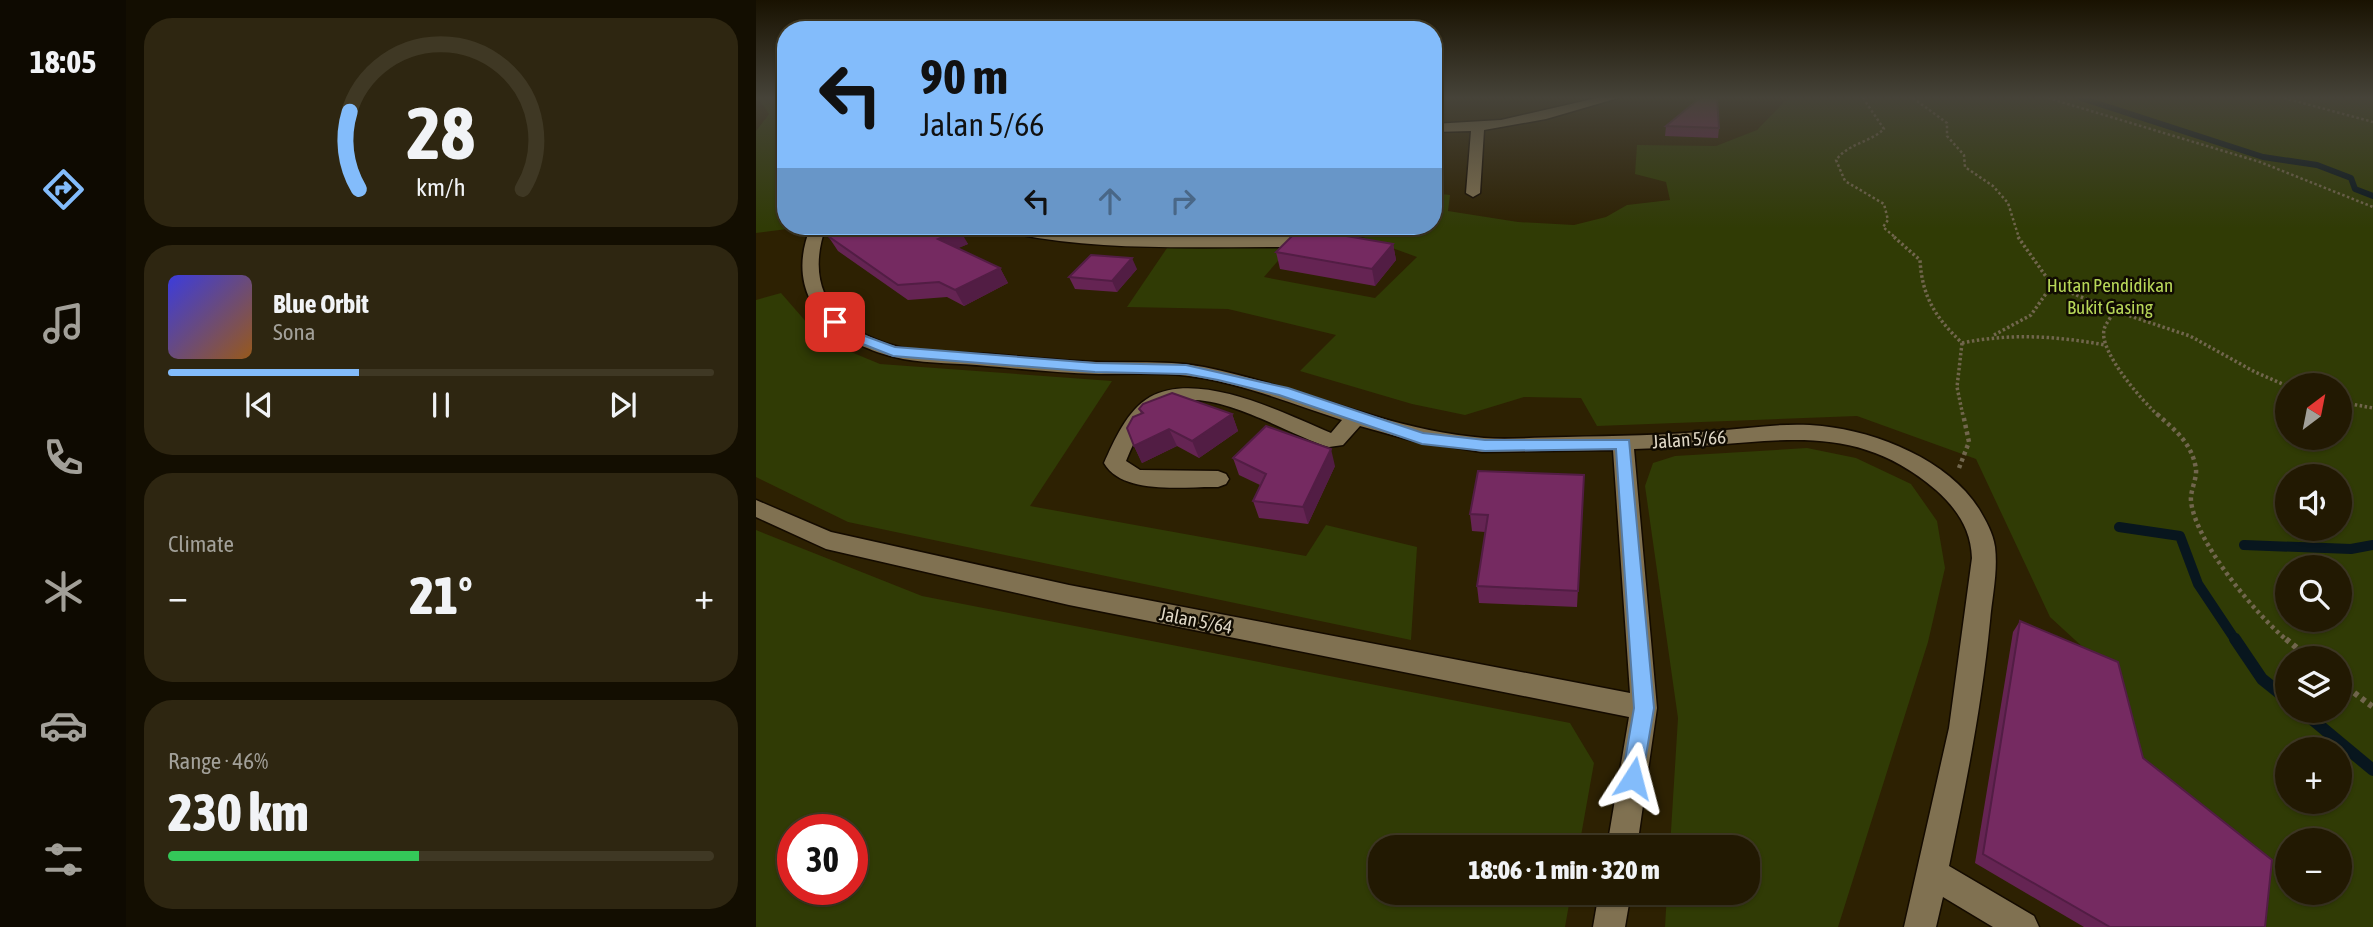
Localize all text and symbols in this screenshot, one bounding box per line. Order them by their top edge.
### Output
text: 18:05 [30,43,96,80]
text: 90 m [920,48,1008,104]
icon: left [805,49,896,140]
text: 28 [407,91,475,174]
text: Jalan 5/66 [920,106,1044,143]
icon: directions [39,165,88,214]
text: km/h [416,172,466,200]
icon: left [1018,182,1056,220]
icon: ahead [1091,182,1129,220]
icon: right [1164,182,1202,220]
park label: Hutan Pendidikan Bukit Gasing [2047,274,2173,318]
text: Blue Orbit [273,289,369,319]
pin [805,292,865,352]
icon: music [39,299,88,348]
icon: arrive [816,303,854,341]
text: Sona [273,319,315,345]
north arrow [2275,373,2352,450]
map controls [2275,373,2352,905]
icon: previous [240,386,278,424]
icon: pause [422,386,460,424]
icon: next [604,386,642,424]
street label: Jalan 5/66 [1651,425,1727,453]
icon: phone [39,433,88,482]
button: sound [2275,464,2352,541]
text: Climate [168,531,234,557]
button: search [2275,555,2352,632]
text: 21° [409,565,473,625]
icon: climate [39,567,88,616]
text: − [168,574,188,617]
text: + [694,574,714,617]
street label: Jalan 5/64 [1158,602,1234,638]
button: layers [2275,646,2352,723]
icon: car [39,701,88,750]
button: + [2275,737,2352,814]
position arrow [1596,741,1670,815]
text: Range · 46% [168,748,268,774]
text: 230 km [168,782,309,842]
speed limit sign: 30 [777,814,868,905]
button: − [2275,828,2352,905]
icon: filters [39,835,88,884]
text: 18:06 · 1 min · 320 m [1468,855,1660,885]

